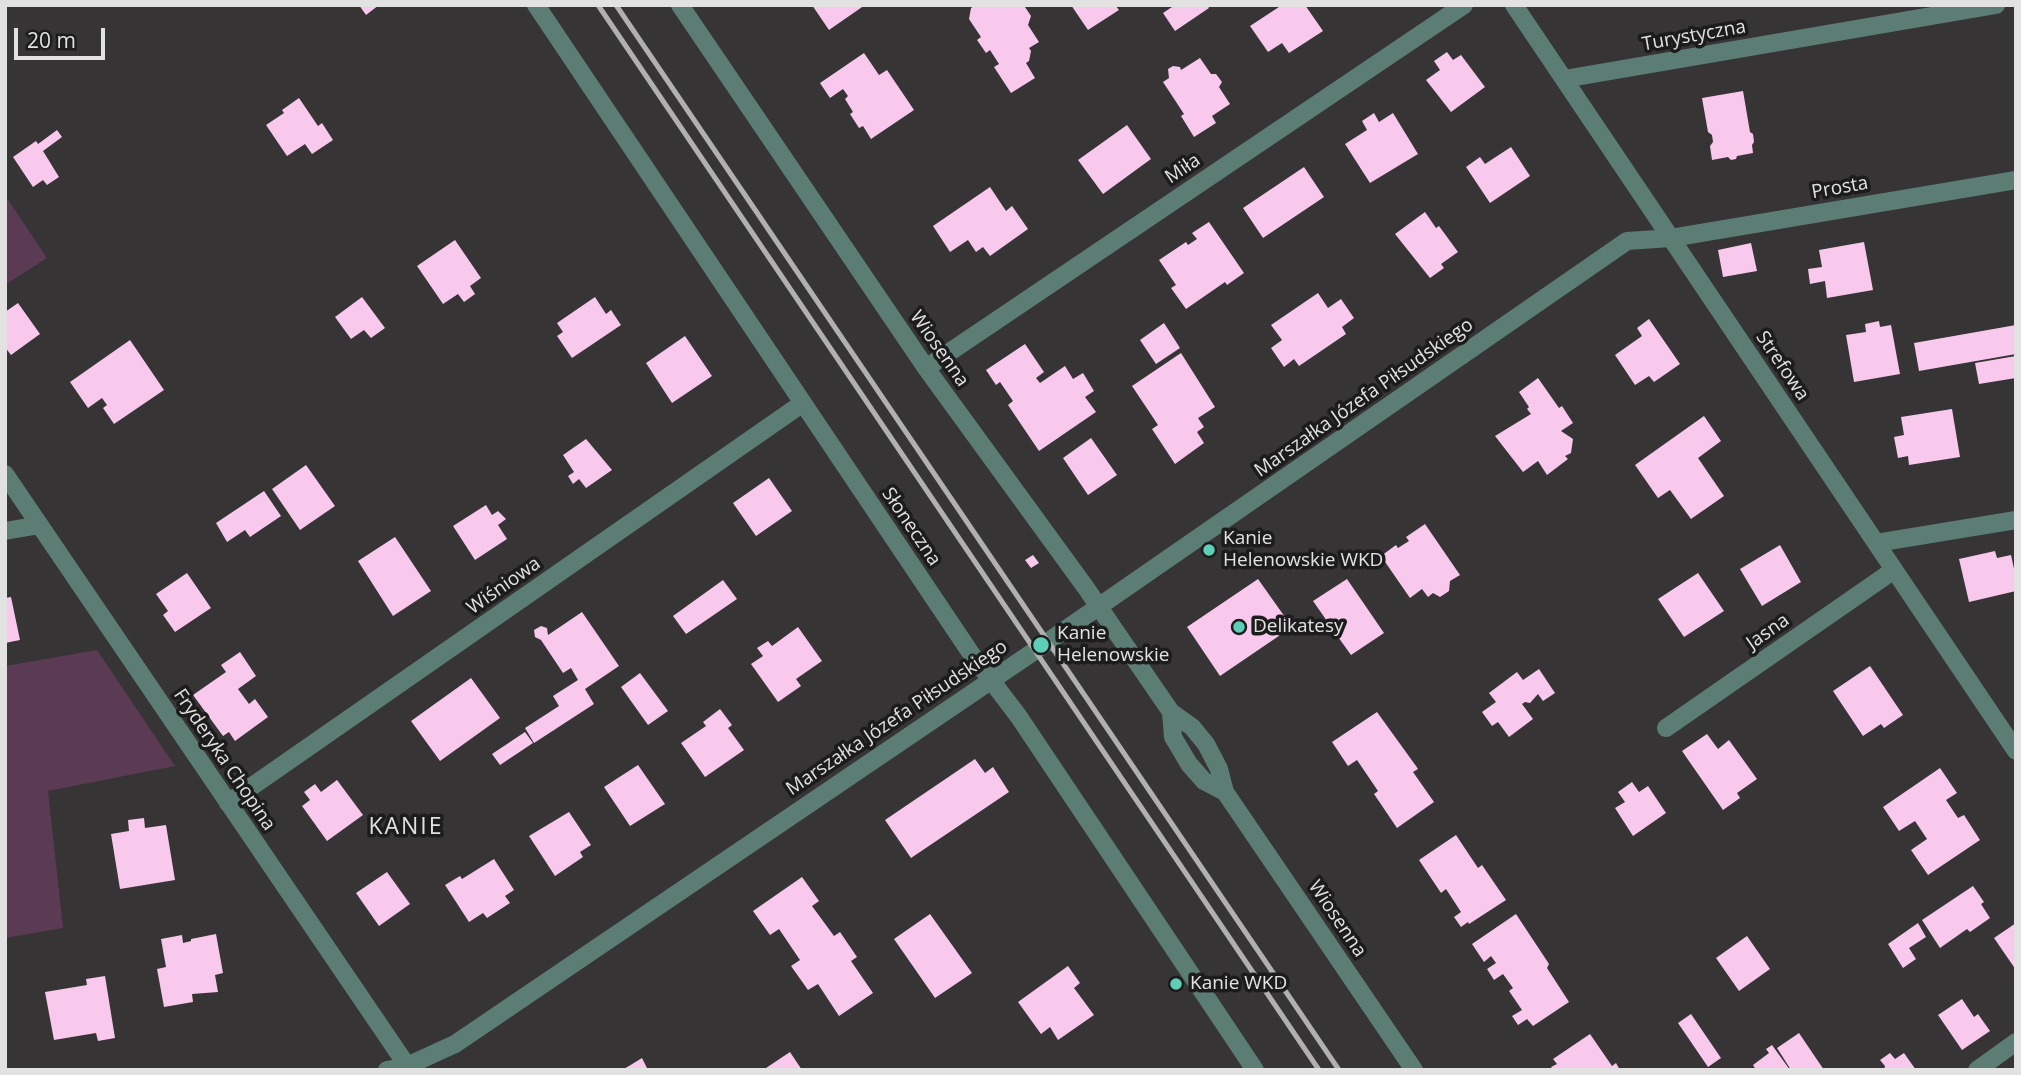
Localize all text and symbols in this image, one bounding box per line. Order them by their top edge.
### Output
scale bar [18,14,108,58]
street label: Turystyczna [1640,16,1748,56]
text: 20 m [27,26,76,54]
street label: Miła [1161,149,1205,189]
street label: Prosta [1810,172,1870,204]
street label: Wiosenna [905,307,973,391]
street label: Marszałka Józefa Piłsudskiego [1250,314,1478,482]
street label: Strefowa [1751,327,1813,405]
street label: Słoneczna [877,484,945,570]
place label: Kanie Helenowskie WKD [1223,528,1383,572]
marker: Kanie Helenowskie WKD [1201,542,1217,558]
street label: Wiśniowa [463,552,545,620]
street label: Jasna [1742,609,1794,655]
place label: Delikatesy [1253,616,1344,638]
marker: Delikatesy [1231,619,1247,635]
place label: Kanie Helenowskie [1057,623,1169,667]
street label: Marszałka Józefa Piłsudskiego [782,635,1012,801]
marker: Kanie Helenowskie [1031,635,1051,655]
street label: Fryderyka Chopina [168,685,280,835]
district label: KANIE [369,813,443,841]
street label: Wiosenna [1303,876,1371,962]
place label: Kanie WKD [1190,973,1287,995]
marker: Kanie WKD [1168,976,1184,992]

